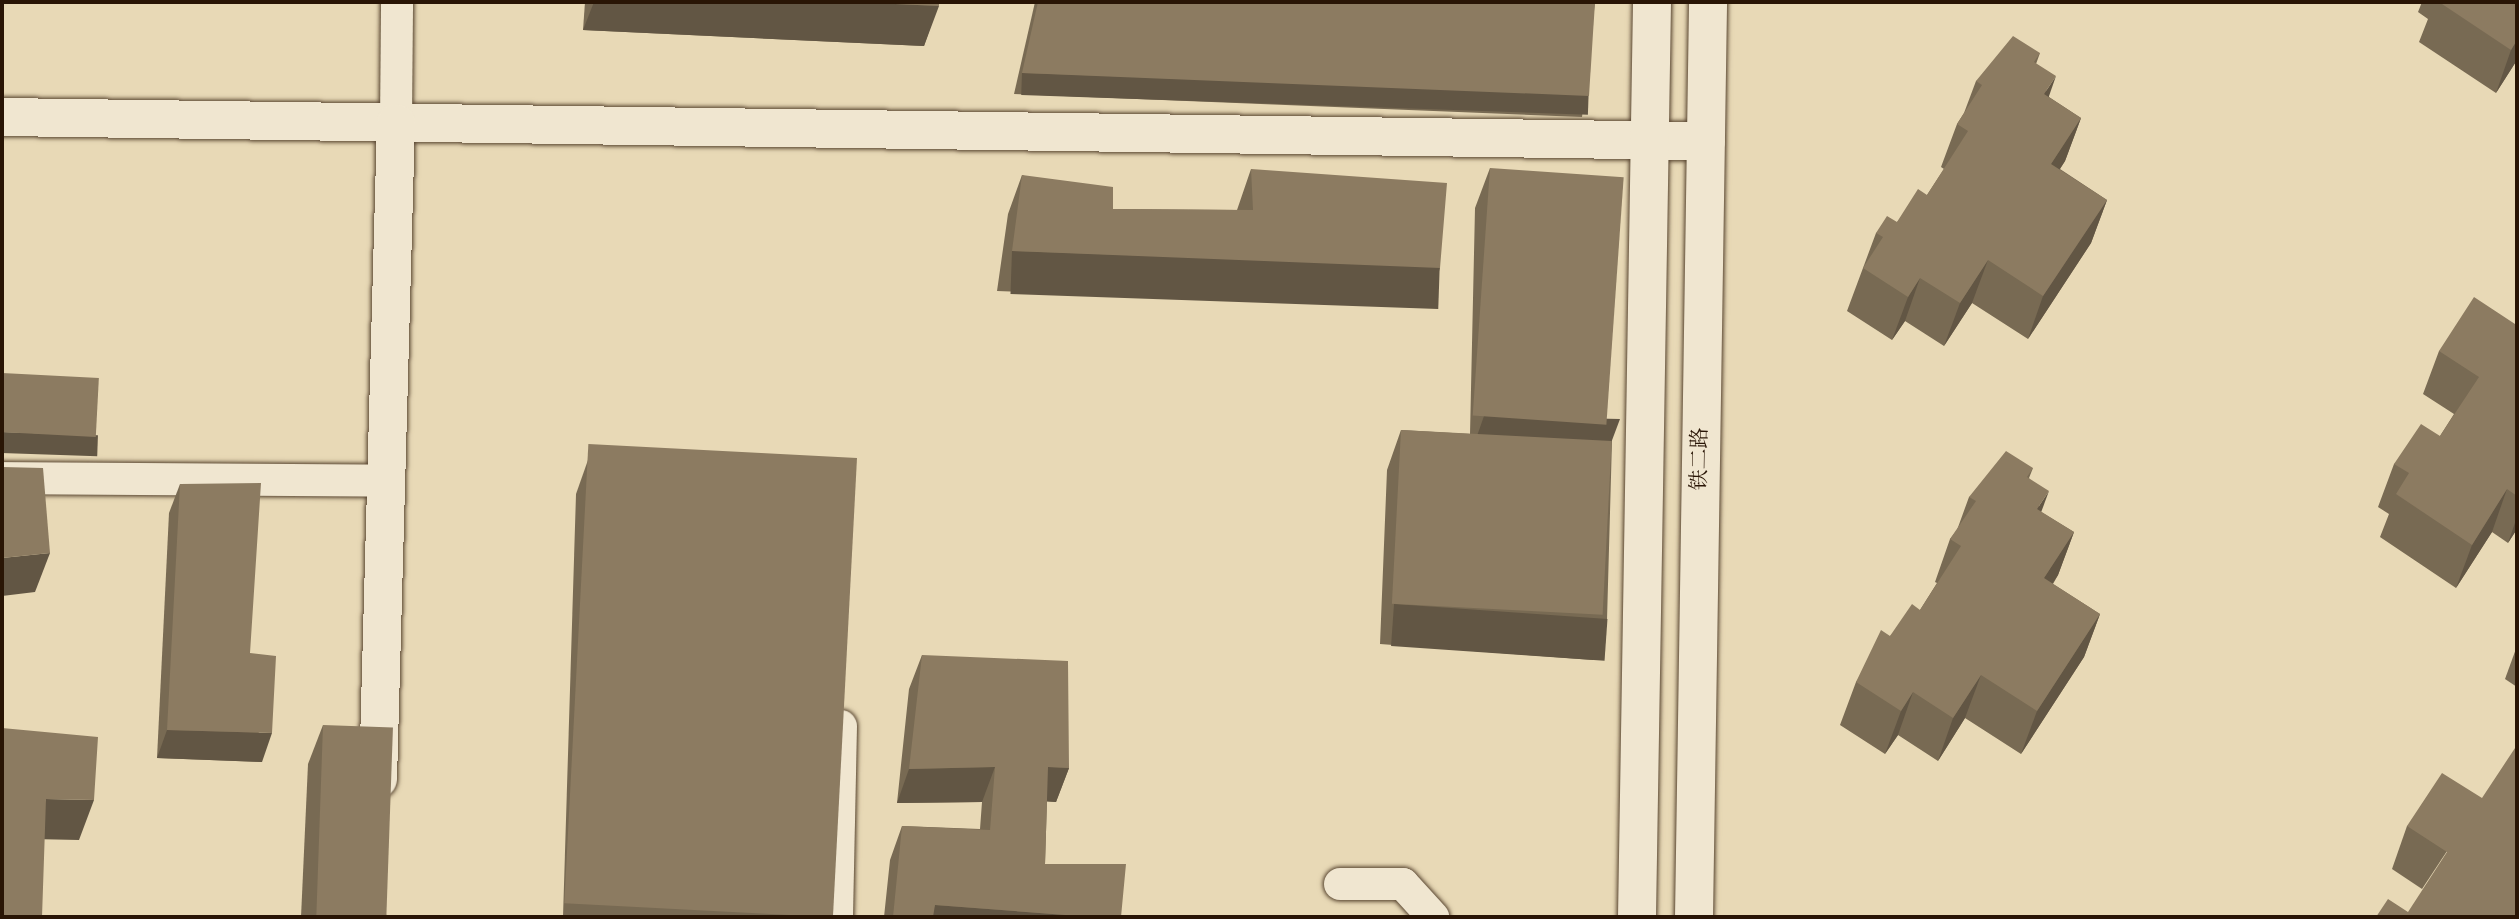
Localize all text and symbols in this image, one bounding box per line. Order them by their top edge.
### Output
street label: 铁二路 [1688,427,1714,491]

